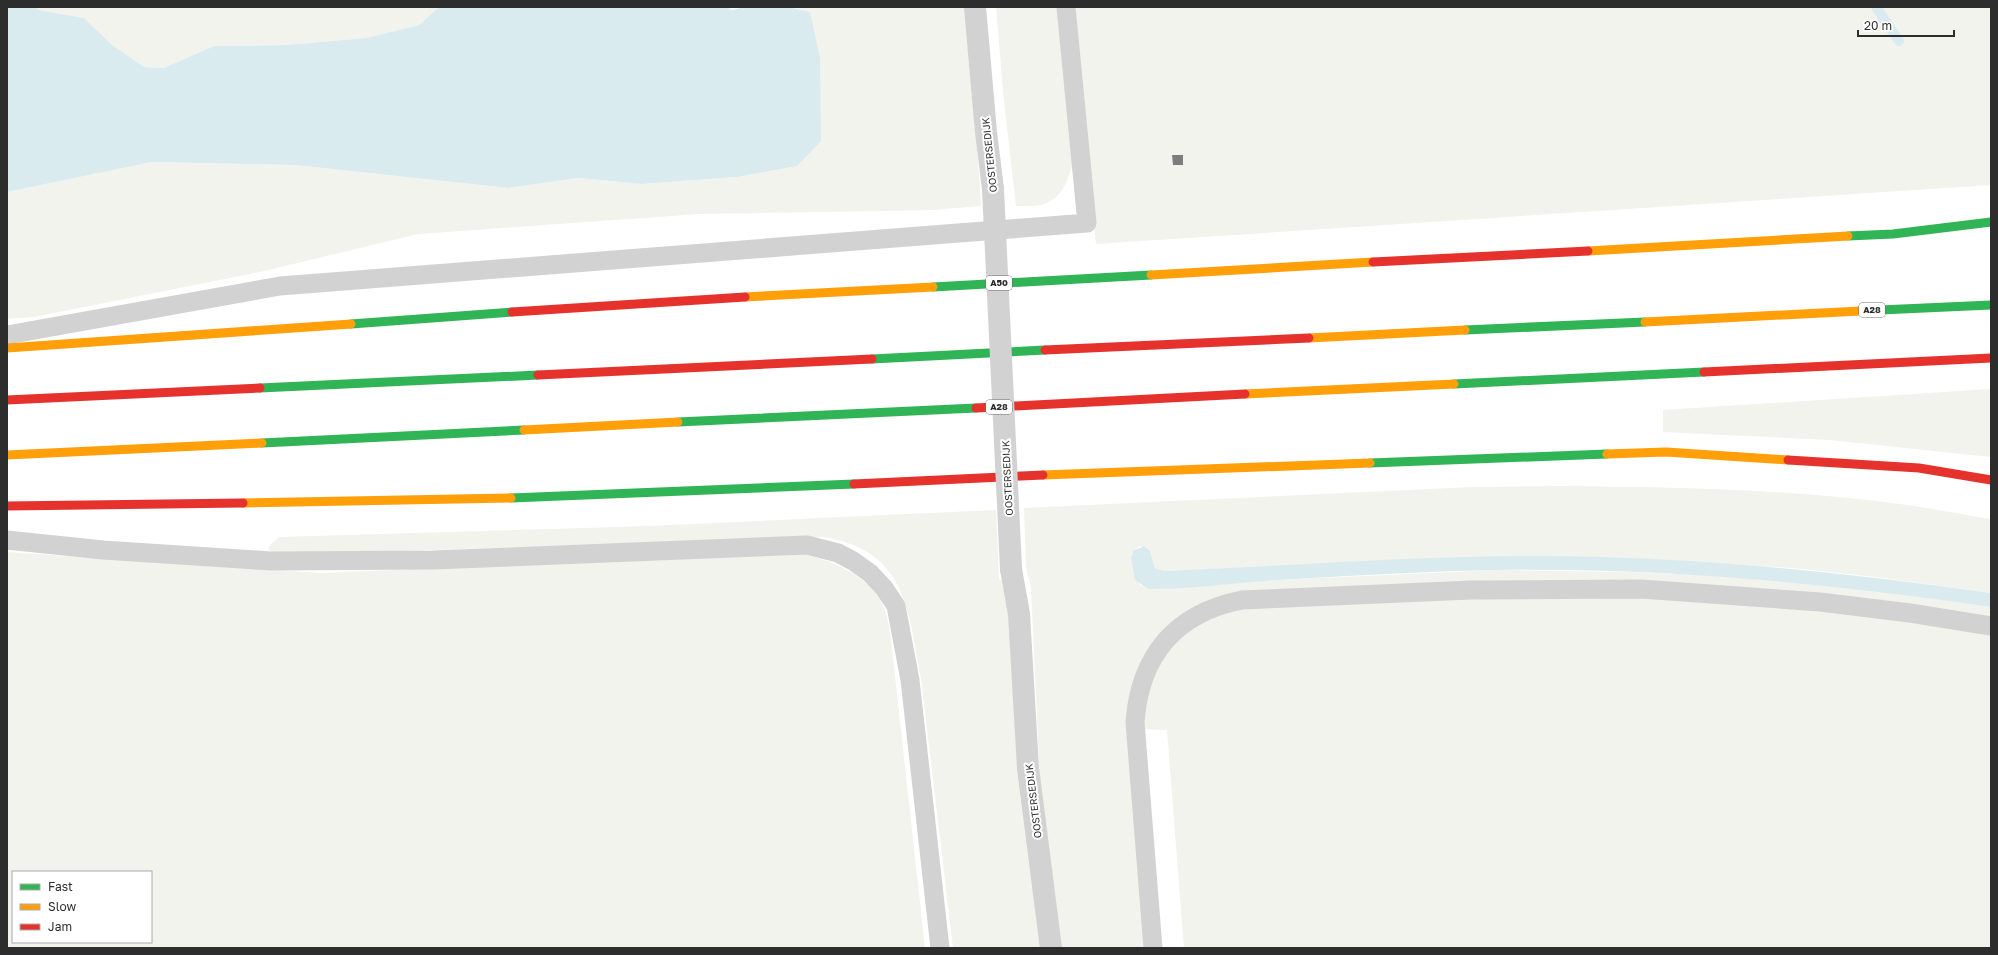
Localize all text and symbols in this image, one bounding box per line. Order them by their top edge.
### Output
scale bar [1858,12,1954,38]
text: 20 m [1864,18,1892,33]
street label: OOSTERSEDIJK [979,117,999,193]
road number: A50 [986,276,1012,290]
road number: A28 [1859,303,1885,317]
road number: A28 [986,400,1012,414]
street label: OOSTERSEDIJK [999,440,1015,516]
street label: OOSTERSEDIJK [1022,763,1044,839]
legend [12,871,152,943]
text: Fast [48,879,73,894]
text: Slow [48,899,76,914]
text: Jam [48,919,72,934]

